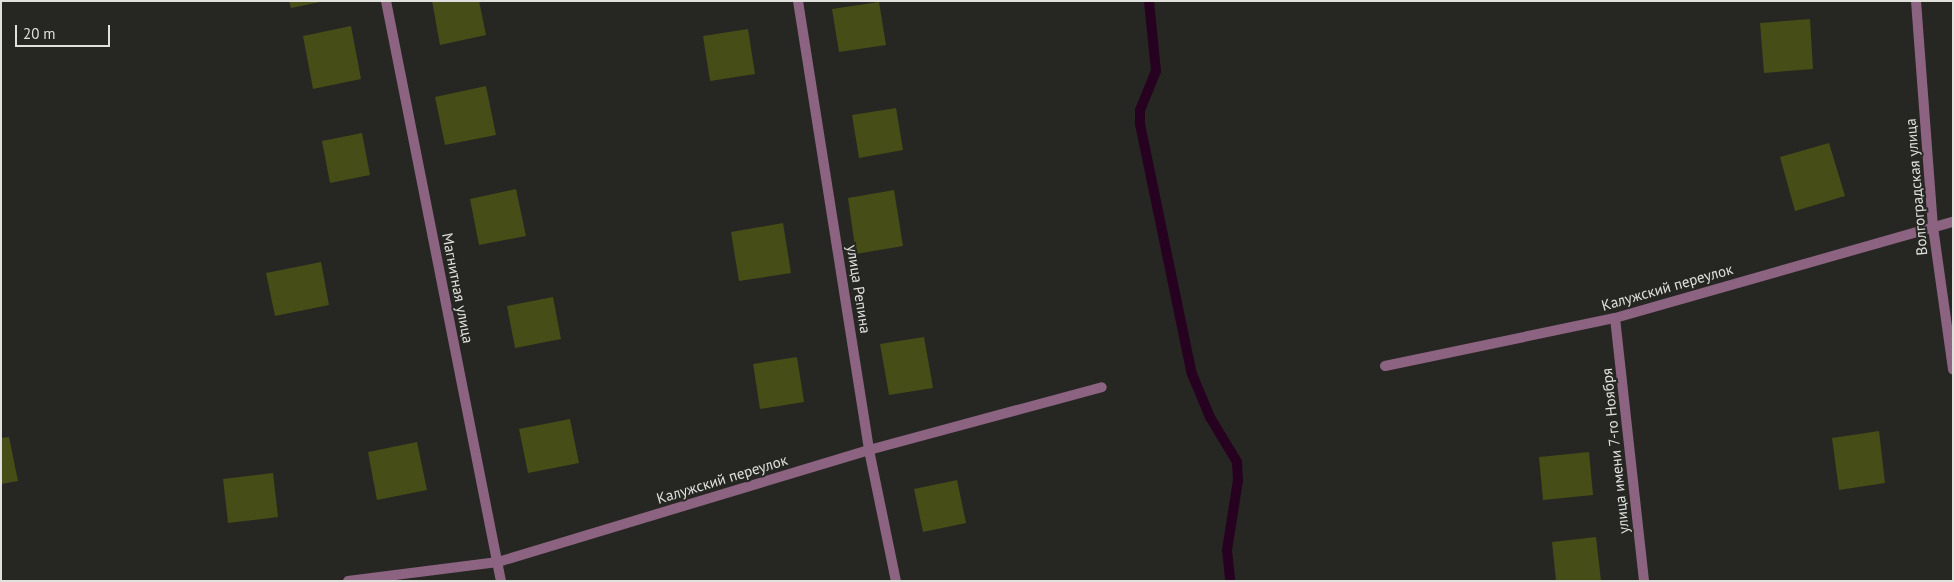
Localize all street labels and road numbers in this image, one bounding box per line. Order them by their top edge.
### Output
street label: Волгоградская улица [1901,118,1931,256]
street label: Магнитная улица [438,231,478,345]
street label: улица Репина [843,243,875,335]
street label: Калужский переулок [1599,260,1735,314]
street label: улица имени 7-го Ноября [1597,367,1633,535]
street label: Калужский переулок [654,451,790,507]

